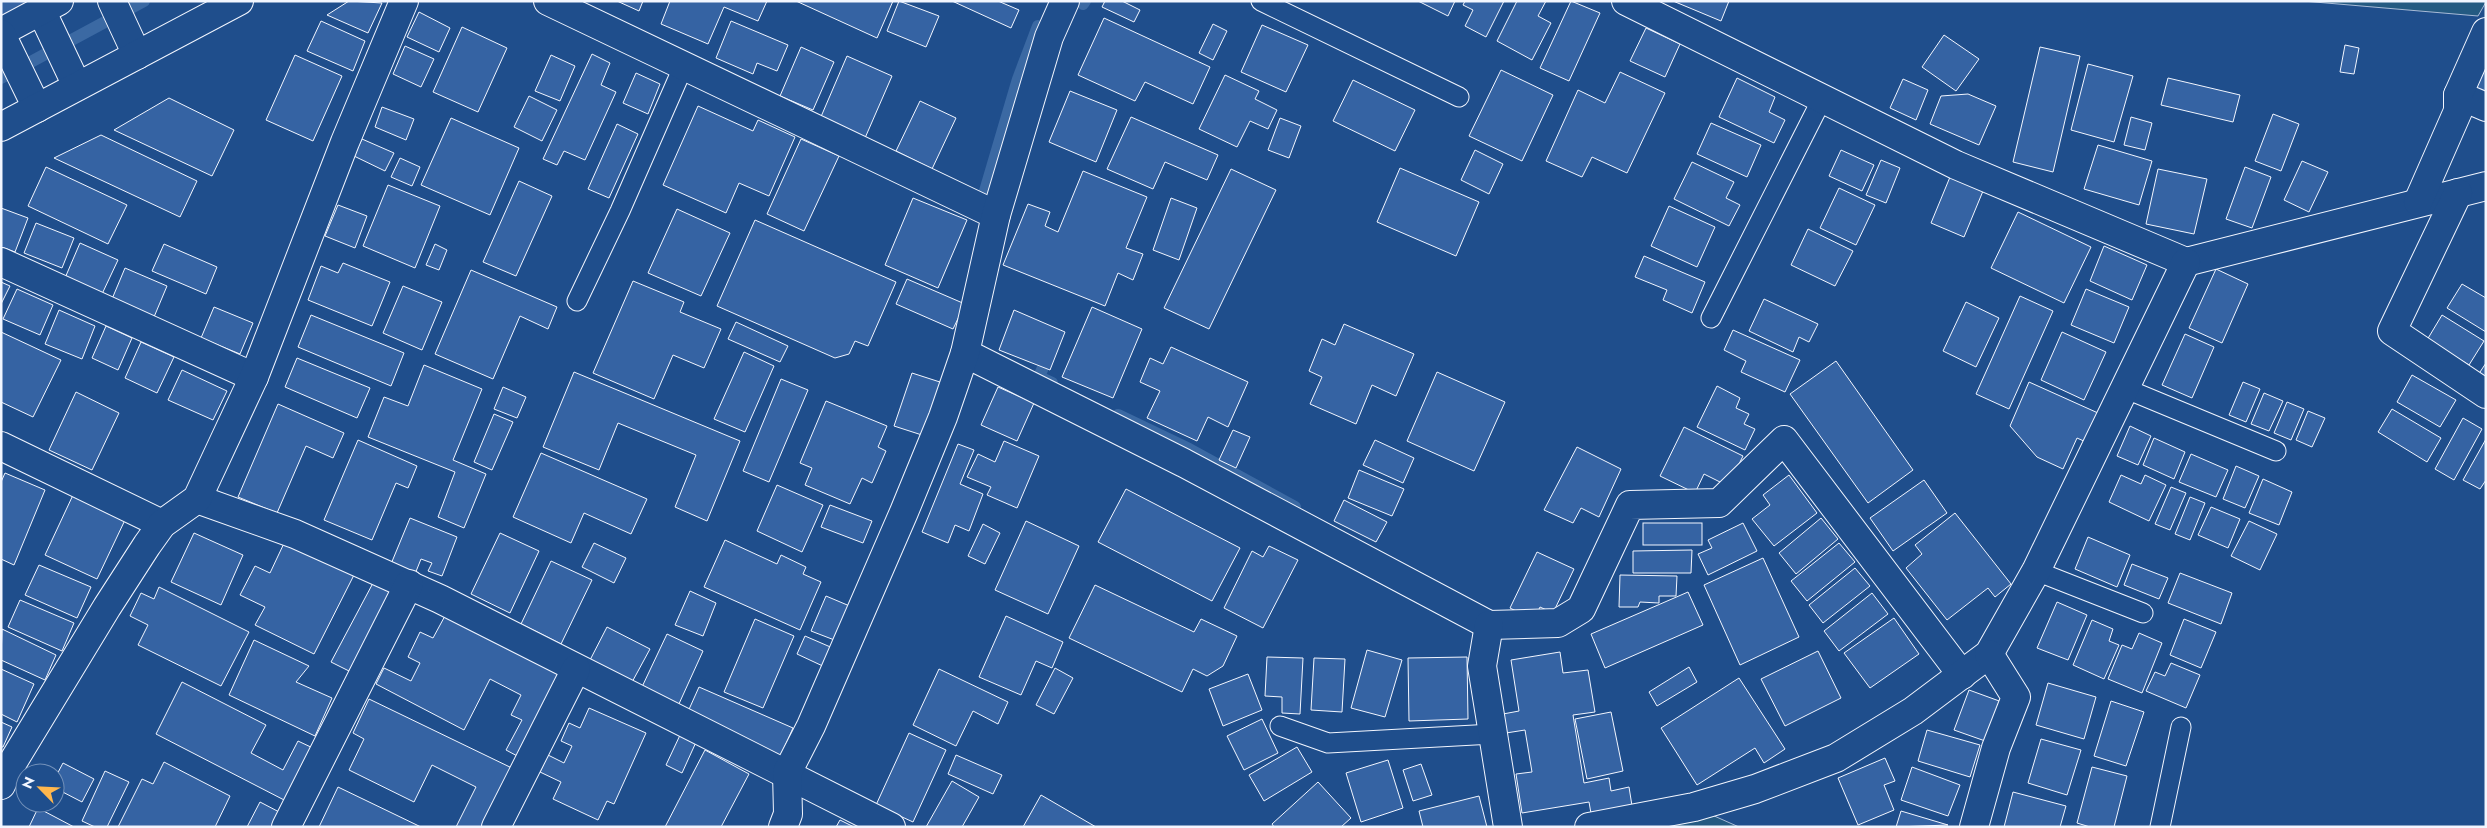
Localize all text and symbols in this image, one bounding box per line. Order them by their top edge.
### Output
north arrow [15,763,65,813]
text: N [17,774,40,792]

